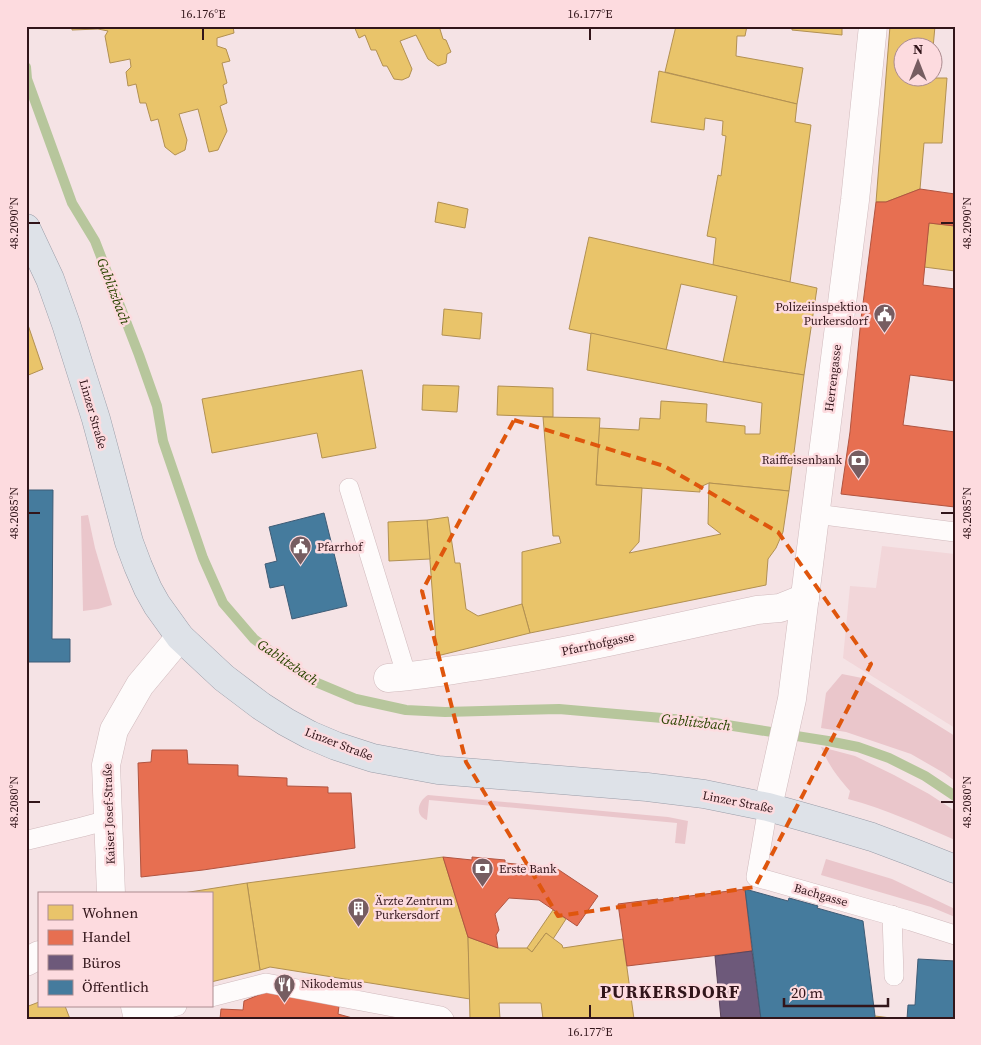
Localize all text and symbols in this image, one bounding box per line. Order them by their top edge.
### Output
text: 16.176°E [181,6,225,22]
text: 16.177°E [568,6,612,22]
north arrow [894,38,944,88]
text: N [913,39,923,59]
text: 48.2090°N [6,197,22,249]
text: 48.2090°N [959,197,975,249]
water label: Gablitzbach [92,255,136,328]
place label: Polizeiinspektion Purkersdorf [776,299,870,329]
public building icon: Polizeiinspektion Purkersdorf [872,302,896,333]
street label: Herrengasse [821,344,845,412]
street label: Linzer Straße [75,377,111,451]
bank icon: Raiffeisenbank [846,448,870,479]
place label: Raiffeisenbank [762,452,842,468]
text: 48.2085°N [6,487,22,539]
text: 48.2085°N [959,487,975,539]
public building icon: Pfarrhof [289,535,313,566]
place label: Pfarrhof [317,539,364,555]
street label: Pfarrhofgasse [560,628,636,660]
water label: Gablitzbach [253,634,323,690]
water label: Gablitzbach [660,708,732,736]
street label: Linzer Straße [303,724,375,764]
street label: Kaiser Josef-Straße [99,763,119,865]
text: 48.2080°N [6,776,22,828]
text: 48.2080°N [959,776,975,828]
street label: Linzer Straße [701,787,775,817]
bank icon: Erste Bank [471,857,495,888]
place label: Erste Bank [499,861,557,877]
street label: Bachgasse [792,880,850,910]
legend [38,892,212,1008]
place label: Ärzte Zentrum Purkersdorf [375,893,453,923]
building icon: Ärzte Zentrum Purkersdorf [347,896,371,927]
text: Wohnen [82,902,138,923]
text: Handel [82,926,131,947]
text: Büros [82,952,121,973]
restaurant icon: Nikodemus [273,972,297,1003]
scale bar [784,975,887,1007]
text: Öffentlich [82,976,149,997]
place label: Nikodemus [301,976,362,992]
district label: PURKERSDORF [600,979,740,1004]
text: 20 m [791,982,823,1003]
text: 16.177°E [568,1024,612,1040]

